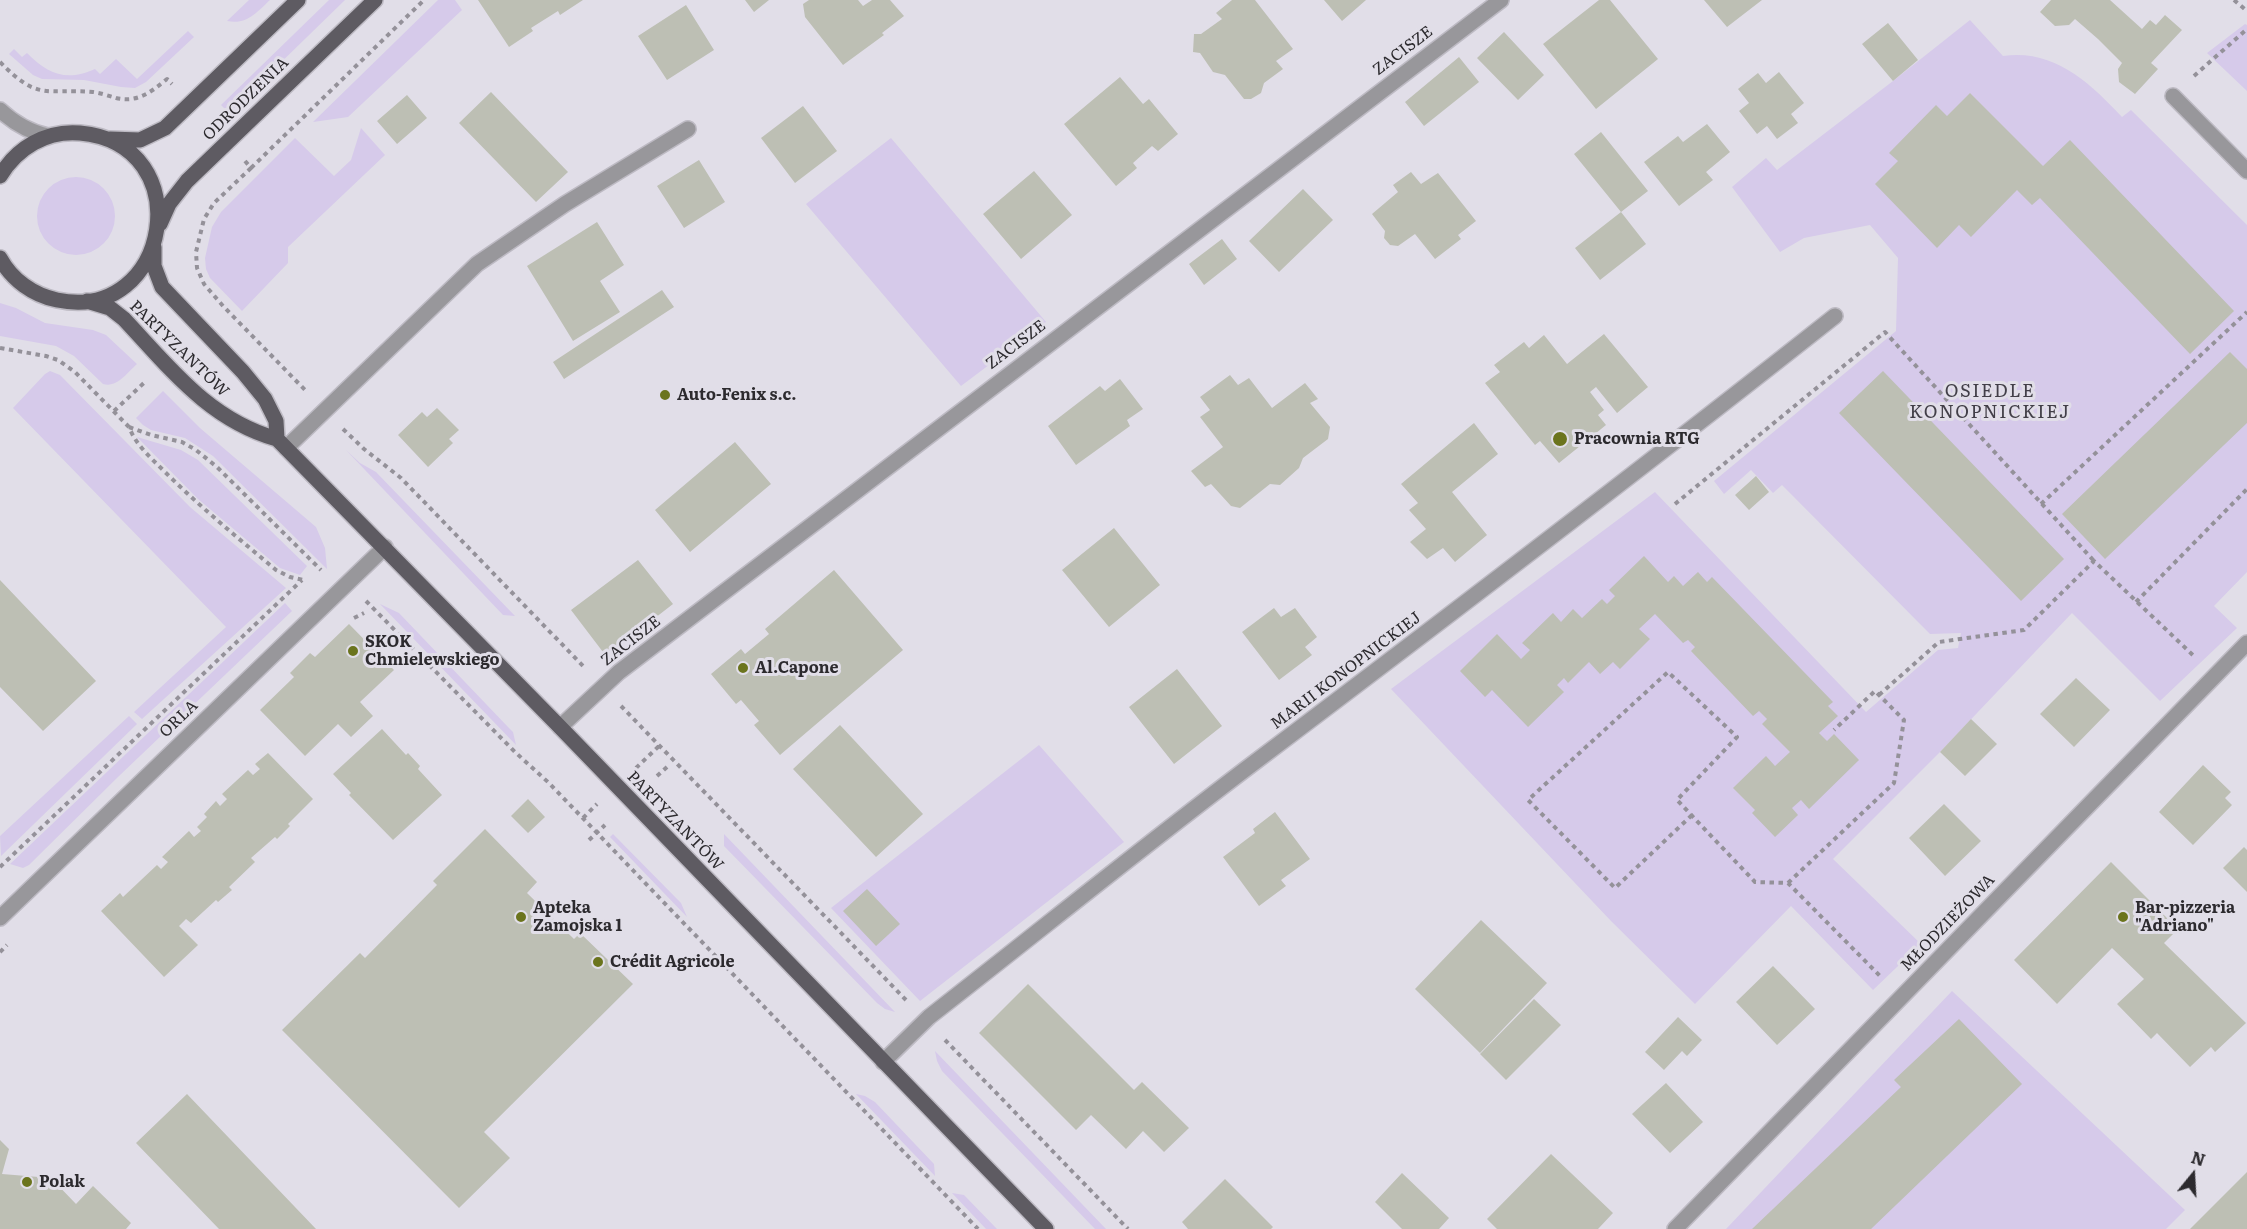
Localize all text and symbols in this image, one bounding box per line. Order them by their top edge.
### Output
street label: ZACISZE [1369,22,1437,80]
street label: ODRODZENIA [199,53,293,145]
street label: PARTYZANTÓW [125,297,233,401]
street label: ZACISZE [982,316,1050,374]
district label: OSIEDLE KONOPNICKIEJ [1909,381,2071,424]
place label: Auto-Fenix s.c. [677,385,797,405]
marker: Auto-Fenix s.c. [658,388,672,402]
place label: Pracownia RTG [1574,429,1700,449]
marker: Pracownia RTG [1551,430,1569,448]
street label: MARII KONOPNICKIEJ [1267,608,1425,734]
street label: ZACISZE [598,612,664,670]
place label: SKOK Chmielewskiego [365,632,500,670]
marker: SKOK Chmielewskiego [346,644,360,658]
place label: Al.Capone [755,658,839,678]
marker: Al.Capone [736,661,750,675]
street label: ORLA [156,696,202,742]
street label: PARTYZANTÓW [623,767,727,875]
street label: MŁODZIEŻOWA [1897,871,1999,975]
place label: Apteka Zamojska 1 [533,898,622,936]
place label: Bar-pizzeria "Adriano" [2135,898,2235,936]
marker: Apteka Zamojska 1 [514,910,528,924]
marker: Bar-pizzeria "Adriano" [2116,910,2130,924]
place label: Crédit Agricole [610,952,735,972]
marker: Crédit Agricole [591,955,605,969]
text: N [2188,1144,2209,1171]
north arrow [2163,1145,2223,1205]
place label: Polak [39,1172,85,1192]
marker: Polak [20,1175,34,1189]

